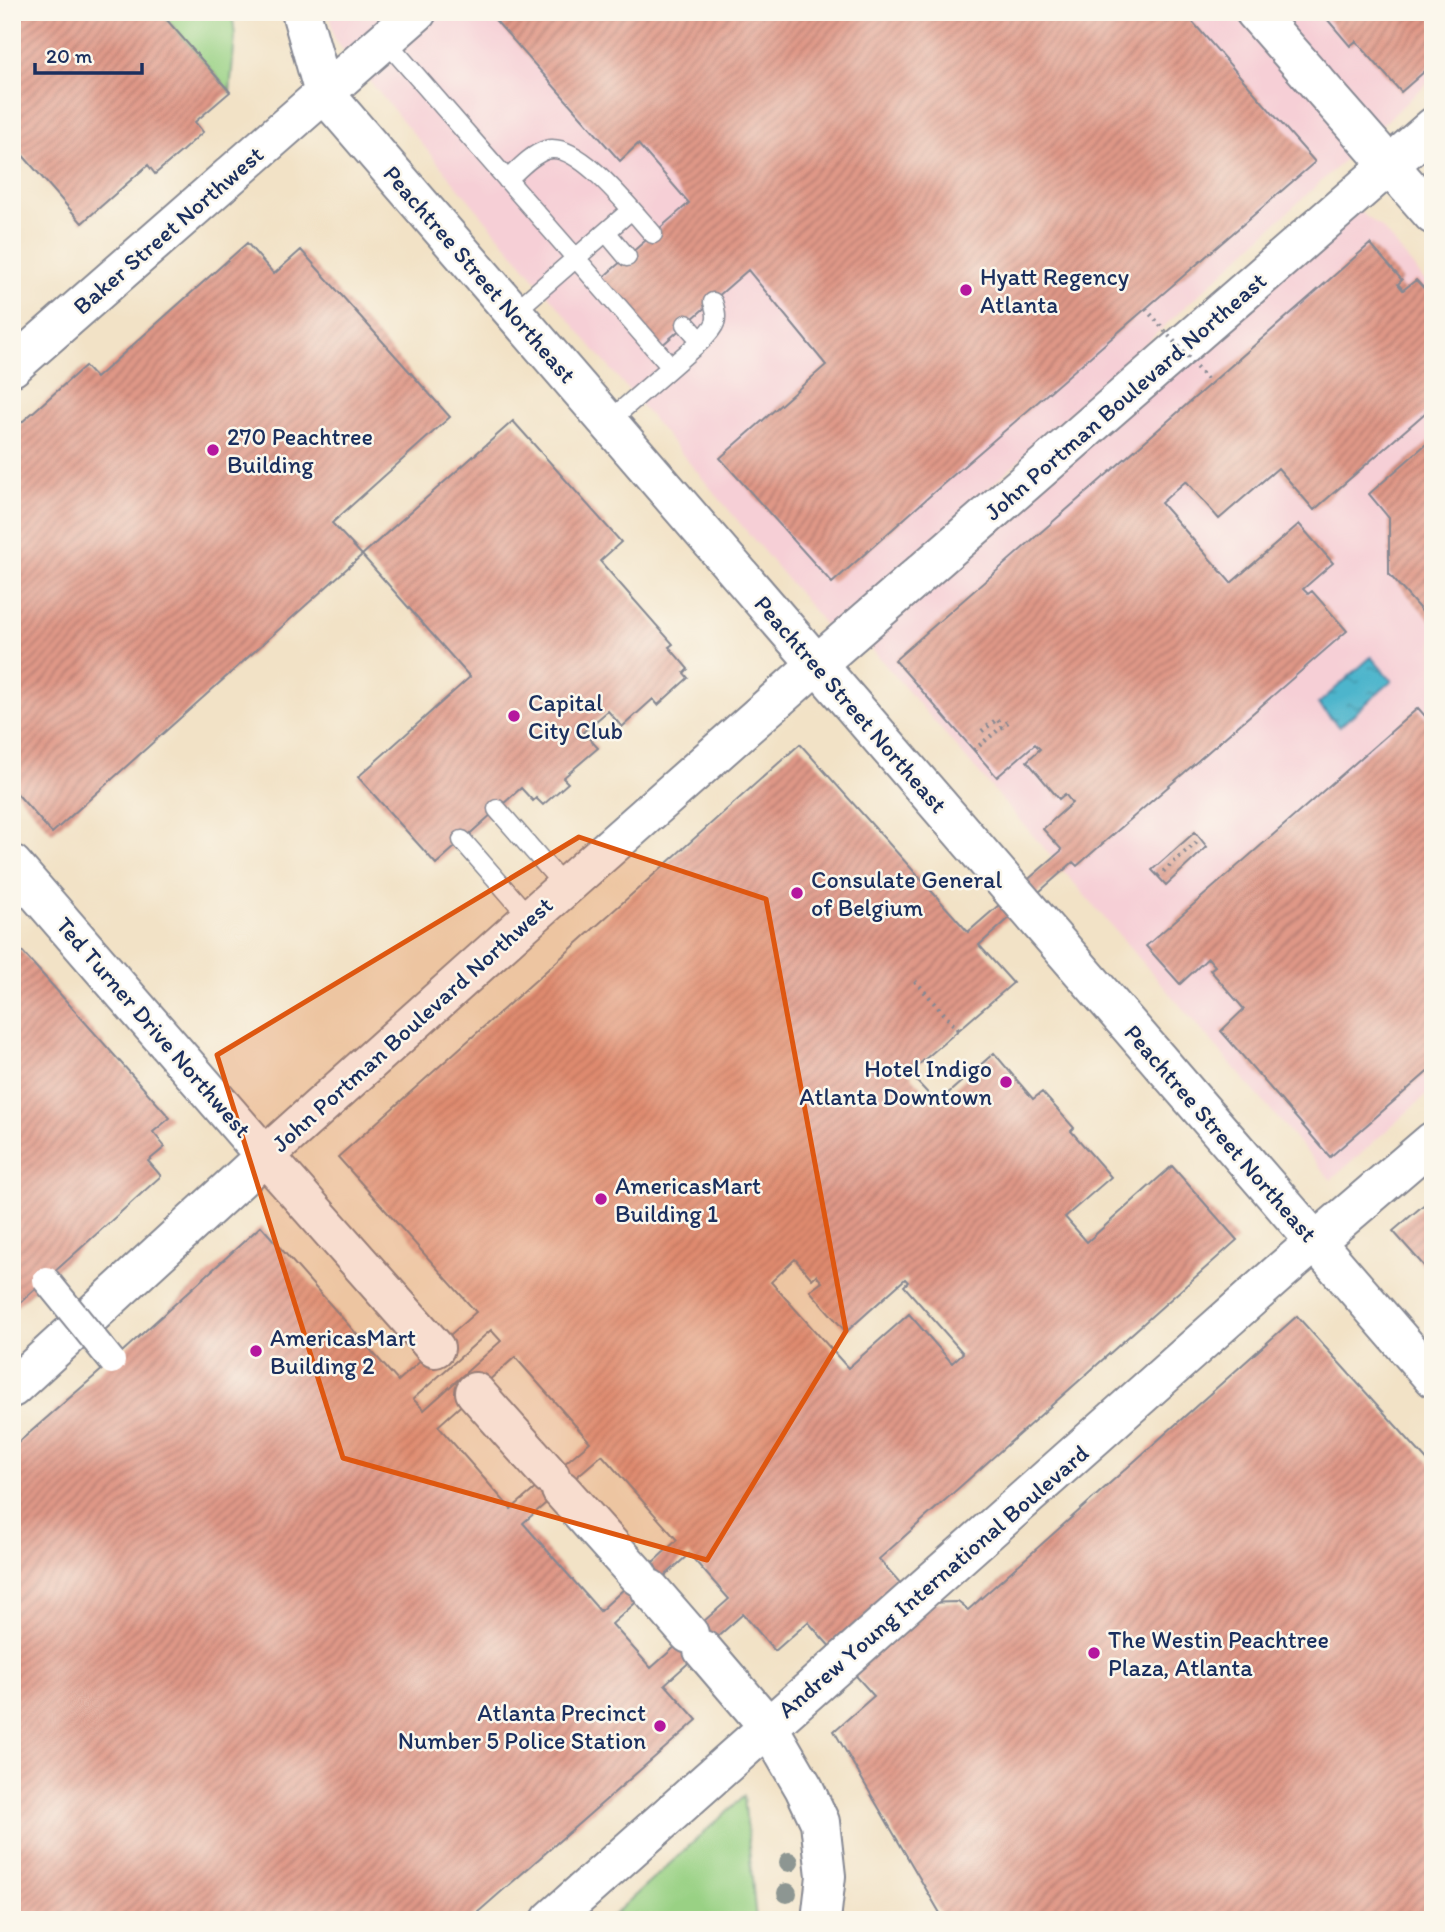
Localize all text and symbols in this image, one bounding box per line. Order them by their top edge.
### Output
scale bar [35,32,142,76]
text: 20 m [46,43,93,68]
street label: Baker Street Northwest [67,140,269,320]
street label: Peachtree Street Northeast [377,159,583,389]
place label: Hyatt Regency Atlanta [980,262,1129,319]
street label: John Portman Boulevard Northeast [978,266,1272,526]
marker: Hyatt Regency Atlanta [958,282,974,298]
place label: 270 Peachtree Building [227,422,373,479]
marker: 270 Peachtree Building [205,442,221,458]
street label: Peachtree Street Northeast [748,589,954,819]
place label: Capital City Club [528,688,623,745]
marker: Capital City Club [506,708,522,724]
place label: Consulate General of Belgium [811,865,1003,922]
marker: Consulate General of Belgium [789,885,805,901]
street label: John Portman Boulevard Northwest [266,890,558,1158]
street label: Ted Turner Drive Northwest [50,911,258,1143]
street label: Peachtree Street Northeast [1118,1018,1324,1248]
place label: Hotel Indigo Atlanta Downtown [799,1054,992,1111]
marker: Hotel Indigo Atlanta Downtown [998,1074,1014,1090]
place label: AmericasMart Building 1 [615,1171,761,1228]
marker: AmericasMart Building 1 [593,1191,609,1207]
place label: AmericasMart Building 2 [270,1323,416,1380]
marker: AmericasMart Building 2 [248,1343,264,1359]
street label: Andrew Young International Boulevard [772,1438,1094,1724]
place label: The Westin Peachtree Plaza, Atlanta [1108,1625,1329,1682]
marker: The Westin Peachtree Plaza, Atlanta [1086,1645,1102,1661]
place label: Atlanta Precinct Number 5 Police Station [398,1698,646,1755]
marker: Atlanta Precinct Number 5 Police Station [652,1718,668,1734]

